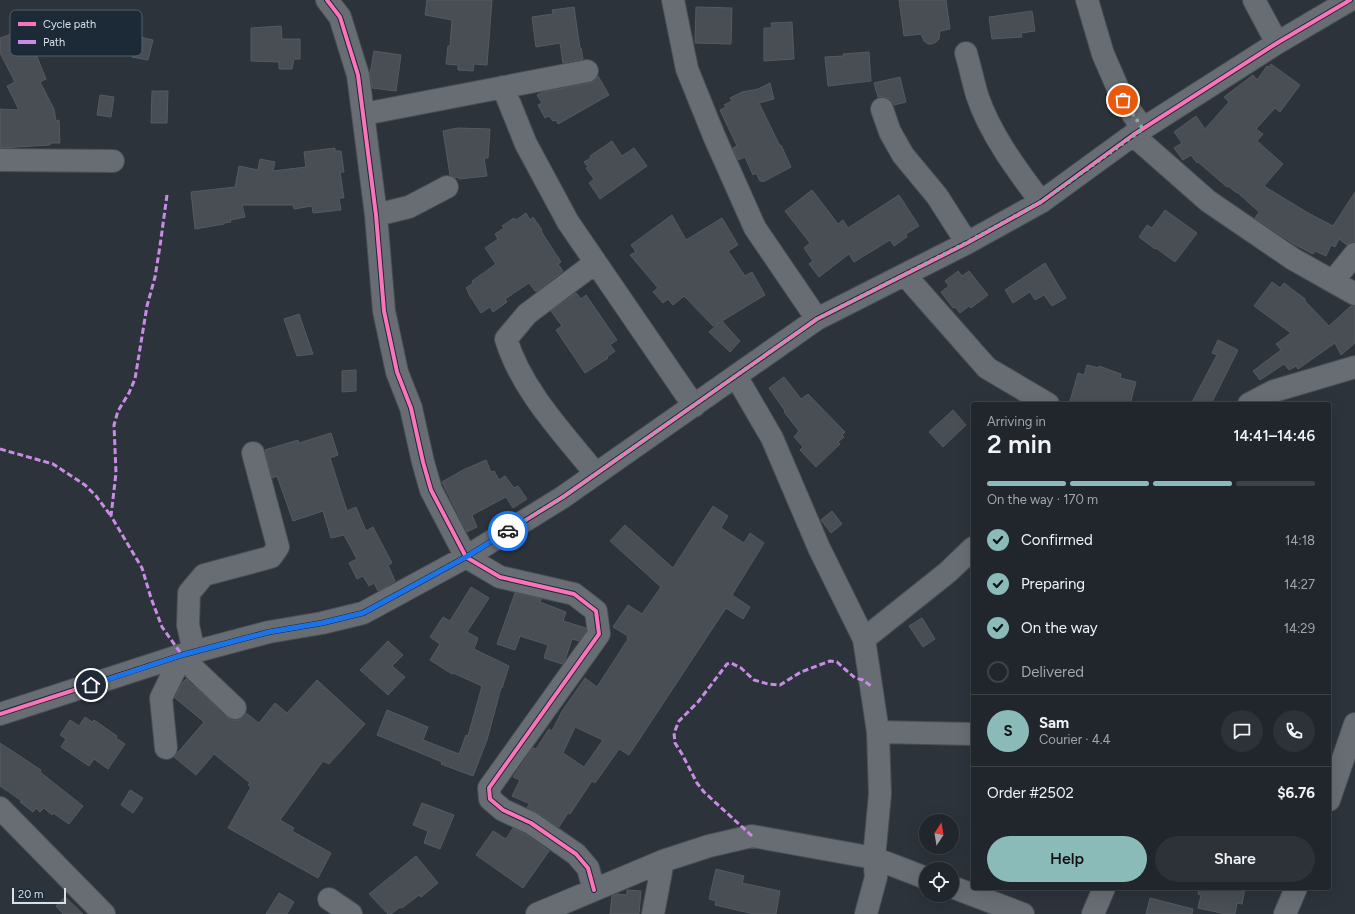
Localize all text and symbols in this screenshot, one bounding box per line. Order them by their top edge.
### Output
legend [10,10,142,56]
text: Cycle path [43,18,96,31]
text: Path [43,36,65,49]
pin [1106,83,1140,117]
icon: bag [1112,89,1134,111]
text: Arriving in [987,414,1046,429]
text: 14:41–14:46 [1233,427,1315,445]
text: 2 min [987,428,1052,460]
text: On the way · 170 m [987,492,1098,507]
courier [488,511,528,551]
icon: car [497,520,519,542]
icon: check [987,529,1009,551]
text: Confirmed [1021,531,1093,549]
text: 14:18 [1285,533,1315,548]
icon: check [987,573,1009,595]
text: Preparing [1021,575,1085,593]
text: 14:27 [1284,577,1315,592]
icon: check [987,617,1009,639]
text: On the way [1021,619,1098,637]
text: 14:29 [1284,621,1315,636]
text: Delivered [1021,663,1084,681]
pin [74,668,108,702]
icon: home [80,674,102,696]
button: chat [1221,710,1263,752]
button: phone [1273,710,1315,752]
text: Sam [1039,714,1069,732]
text: S [1003,722,1013,740]
text: Courier · 4.4 [1039,732,1111,747]
text: Order #2502 [987,784,1074,802]
text: $6.76 [1277,784,1315,802]
north arrow [919,814,959,854]
map controls [919,814,959,902]
button: Help [987,836,1147,882]
button: Share [1155,836,1315,882]
button: locate [919,862,959,902]
scale bar [12,886,66,905]
text: 20 m [18,888,43,901]

